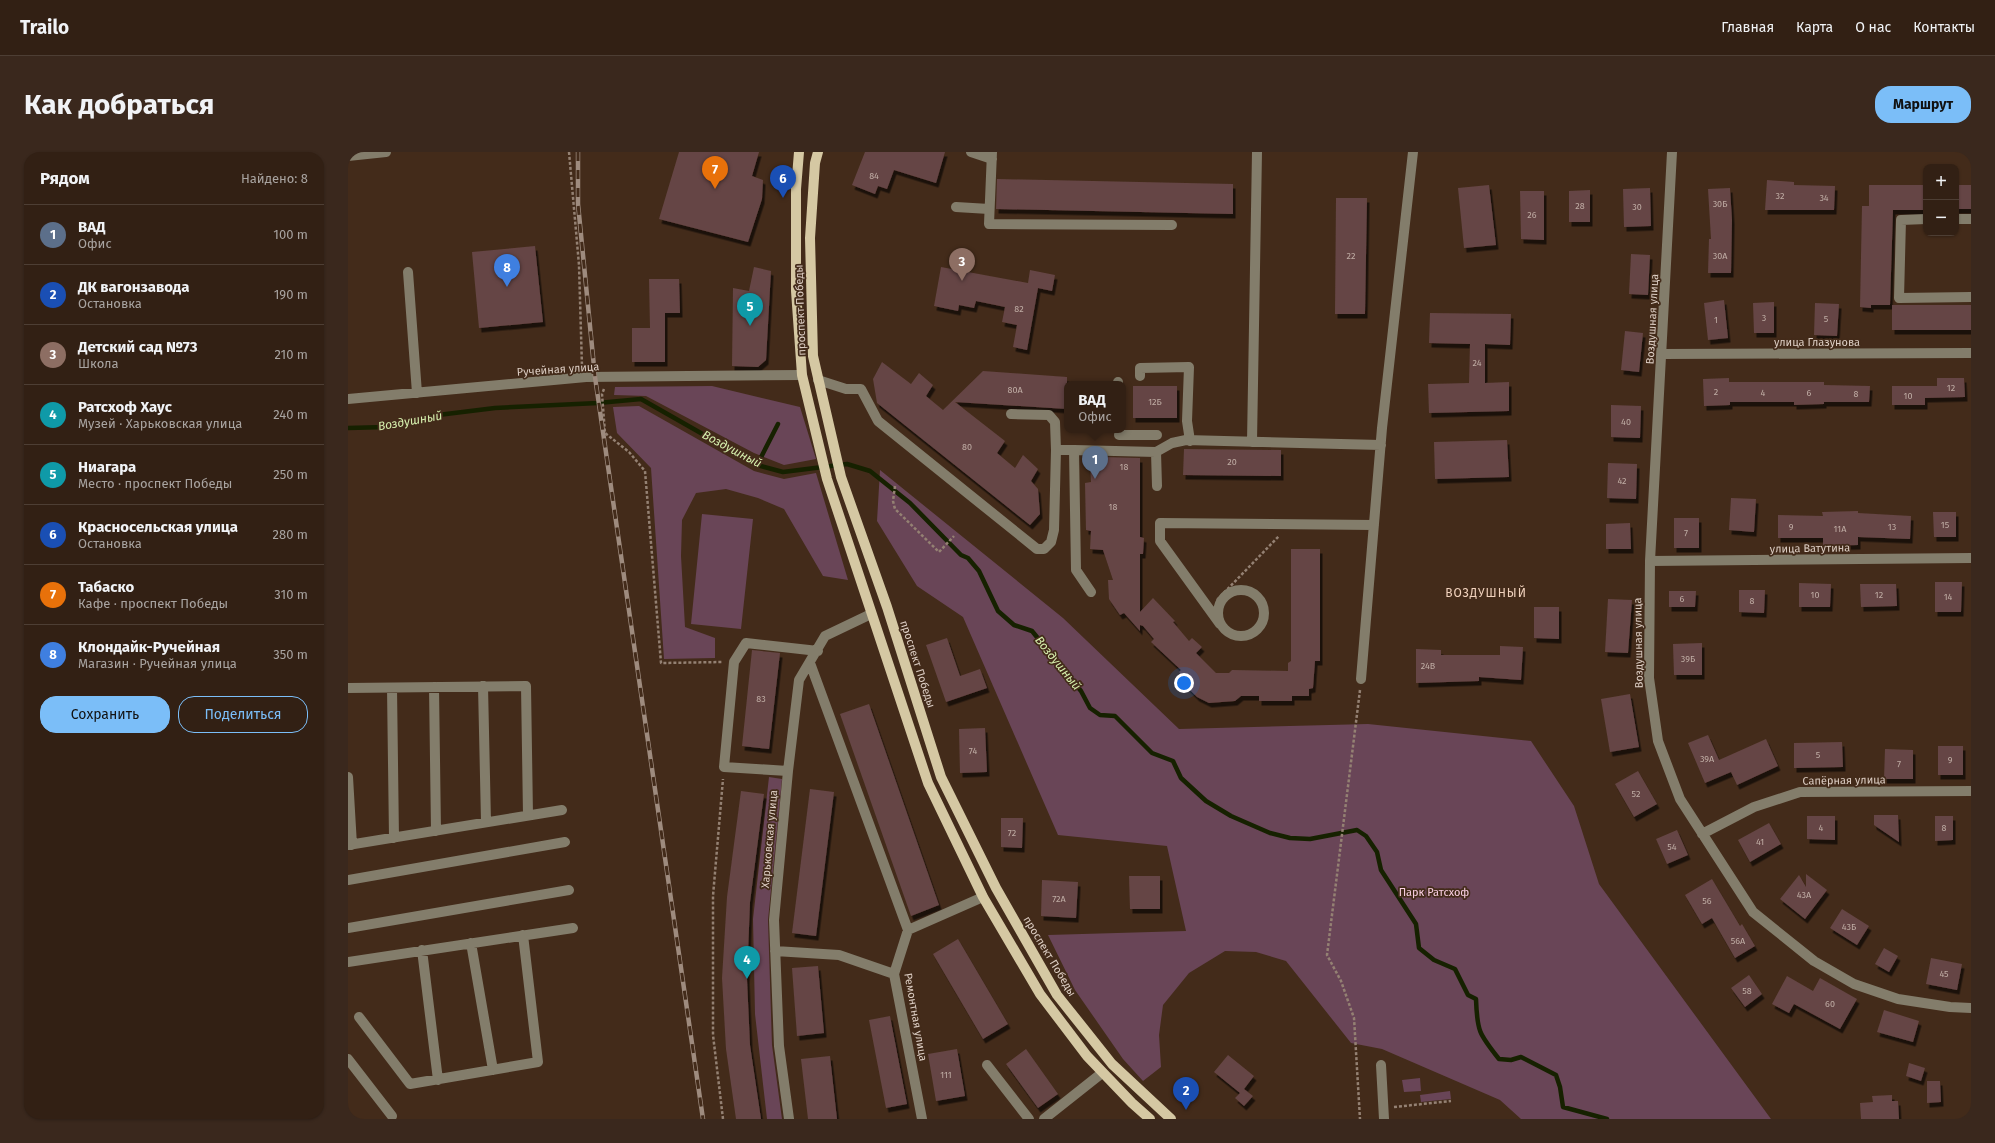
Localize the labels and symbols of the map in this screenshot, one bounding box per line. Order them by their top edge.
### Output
pin: 7 [702,156,728,189]
pin: 6 [770,165,796,198]
house number: 84 [869,171,879,181]
house number: 32 [1776,191,1784,201]
house number: 34 [1819,193,1829,203]
house number: 30Б [1713,199,1727,209]
house number: 28 [1575,201,1585,211]
house number: 30 [1632,202,1642,212]
house number: 26 [1527,210,1537,220]
pin: 3 [949,248,975,281]
house number: 22 [1347,251,1355,261]
house number: 30А [1713,251,1728,261]
pin: 8 [494,254,520,287]
street label: проспект Победы [792,264,809,356]
street label: Воздушная улица [1644,273,1661,365]
pin: 5 [737,293,763,326]
house number: 82 [1014,304,1024,314]
house number: 3 [1762,313,1766,323]
house number: 5 [1824,314,1829,324]
house number: 1 [1714,315,1718,325]
street label: улица Глазунова [1774,336,1860,349]
house number: 24 [1472,358,1482,368]
street label: Ручейная улица [516,360,600,379]
house number: 12 [1947,383,1955,393]
house number: 80А [1007,385,1023,395]
house number: 2 [1714,387,1718,397]
house number: 4 [1761,388,1766,398]
house number: 6 [1807,388,1812,398]
house number: 8 [1854,389,1859,399]
house number: 10 [1904,391,1912,401]
house number: 12Б [1148,397,1162,407]
water label: Воздушный [377,408,443,434]
house number: 40 [1621,417,1631,427]
water label: Воздушный [700,428,764,471]
house number: 80 [962,442,972,452]
pin: 1 [1082,446,1108,479]
house number: 20 [1227,457,1237,467]
house number: 18 [1120,462,1128,472]
house number: 42 [1617,476,1627,486]
house number: 18 [1109,502,1117,512]
house number: 15 [1941,520,1950,530]
house number: 9 [1789,522,1794,532]
house number: 13 [1888,522,1896,532]
house number: 11А [1834,524,1847,534]
house number: 7 [1684,528,1688,538]
street label: улица Ватутина [1770,541,1850,556]
district label: ВОЗДУШНЫЙ [1445,585,1527,600]
house number: 10 [1811,590,1819,600]
house number: 12 [1875,590,1883,600]
house number: 14 [1944,592,1953,602]
house number: 6 [1680,594,1685,604]
house number: 8 [1750,596,1755,606]
street label: Воздушная улица [1631,598,1646,688]
street label: проспект Победы [897,619,938,709]
water label: Воздушный [1032,633,1084,693]
house number: 39Б [1681,654,1695,664]
house number: 24В [1421,661,1436,671]
your location [1174,673,1194,693]
house number: 83 [756,694,766,704]
house number: 74 [969,746,977,756]
house number: 5 [1816,750,1821,760]
house number: 39А [1700,754,1715,764]
house number: 9 [1948,755,1953,765]
house number: 7 [1897,759,1901,769]
street label: Сапёрная улица [1802,773,1886,788]
street label: Харьковская улица [759,789,780,889]
house number: 52 [1632,789,1640,799]
house number: 4 [1819,823,1824,833]
house number: 8 [1942,823,1947,833]
house number: 72 [1008,828,1016,838]
house number: 41 [1756,837,1764,847]
house number: 54 [1667,842,1677,852]
park label: Парк Ратсхоф [1399,886,1469,899]
house number: 43А [1797,890,1812,900]
house number: 72А [1052,894,1067,904]
house number: 56 [1702,896,1712,906]
street label: проспект Победы [1021,914,1079,999]
house number: 43Б [1842,922,1856,932]
house number: 56А [1731,936,1746,946]
pin: 4 [734,946,760,979]
house number: 45 [1939,969,1949,979]
street label: Ремонтная улица [901,972,930,1062]
house number: 58 [1742,986,1752,996]
house number: 60 [1825,999,1835,1009]
house number: 111 [940,1070,952,1080]
pin: 2 [1173,1077,1199,1110]

